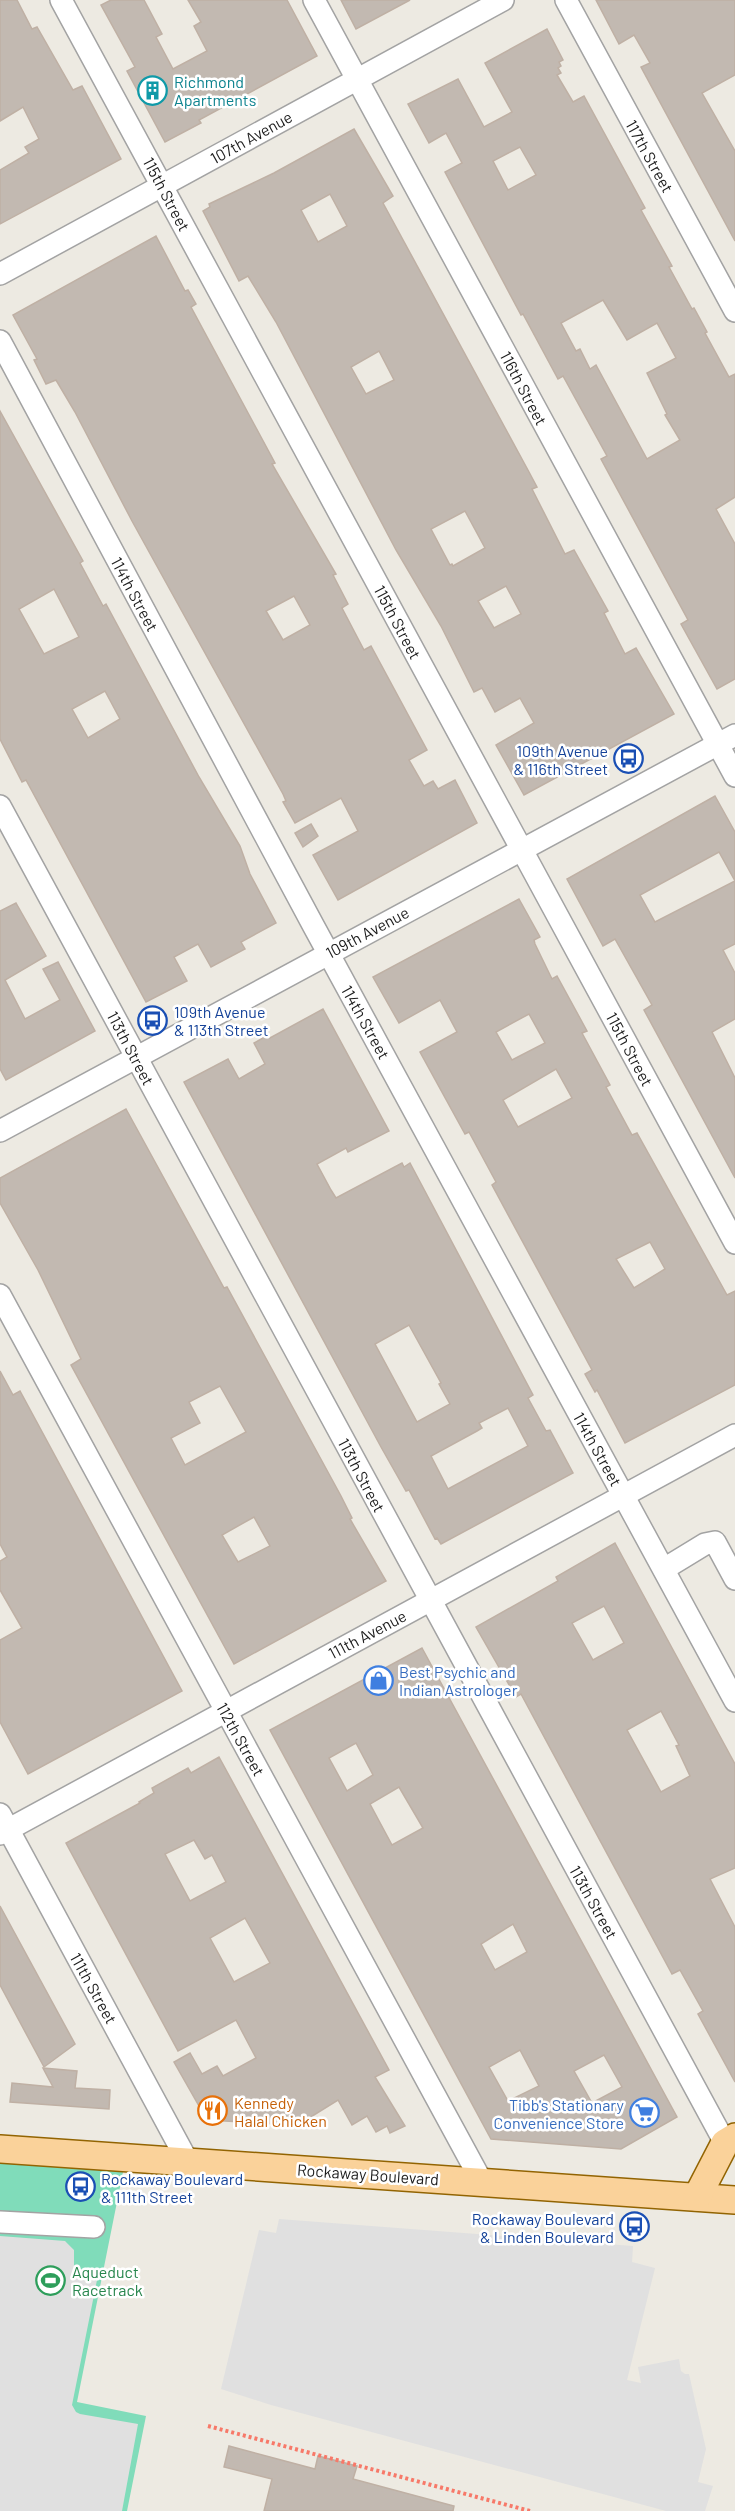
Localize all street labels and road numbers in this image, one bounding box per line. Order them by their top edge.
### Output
street label: 107th Avenue [207,107,295,167]
street label: 117th Street [622,116,678,196]
street label: 115th Street [140,154,194,234]
street label: 116th Street [497,348,551,428]
street label: 114th Street [108,554,162,634]
street label: 115th Street [371,582,425,662]
street label: 109th Avenue [322,902,412,962]
street label: 114th Street [338,982,394,1062]
street label: 113th Street [104,1008,158,1088]
street label: 115th Street [603,1009,657,1089]
street label: 114th Street [570,1409,626,1489]
street label: 113th Street [335,1435,389,1515]
street label: 111th Avenue [325,1606,409,1662]
street label: 112th Street [213,1699,269,1779]
street label: 113th Street [566,1862,622,1942]
street label: 111th Street [67,1949,121,2027]
street label: Rockaway Boulevard [296,2160,440,2188]

